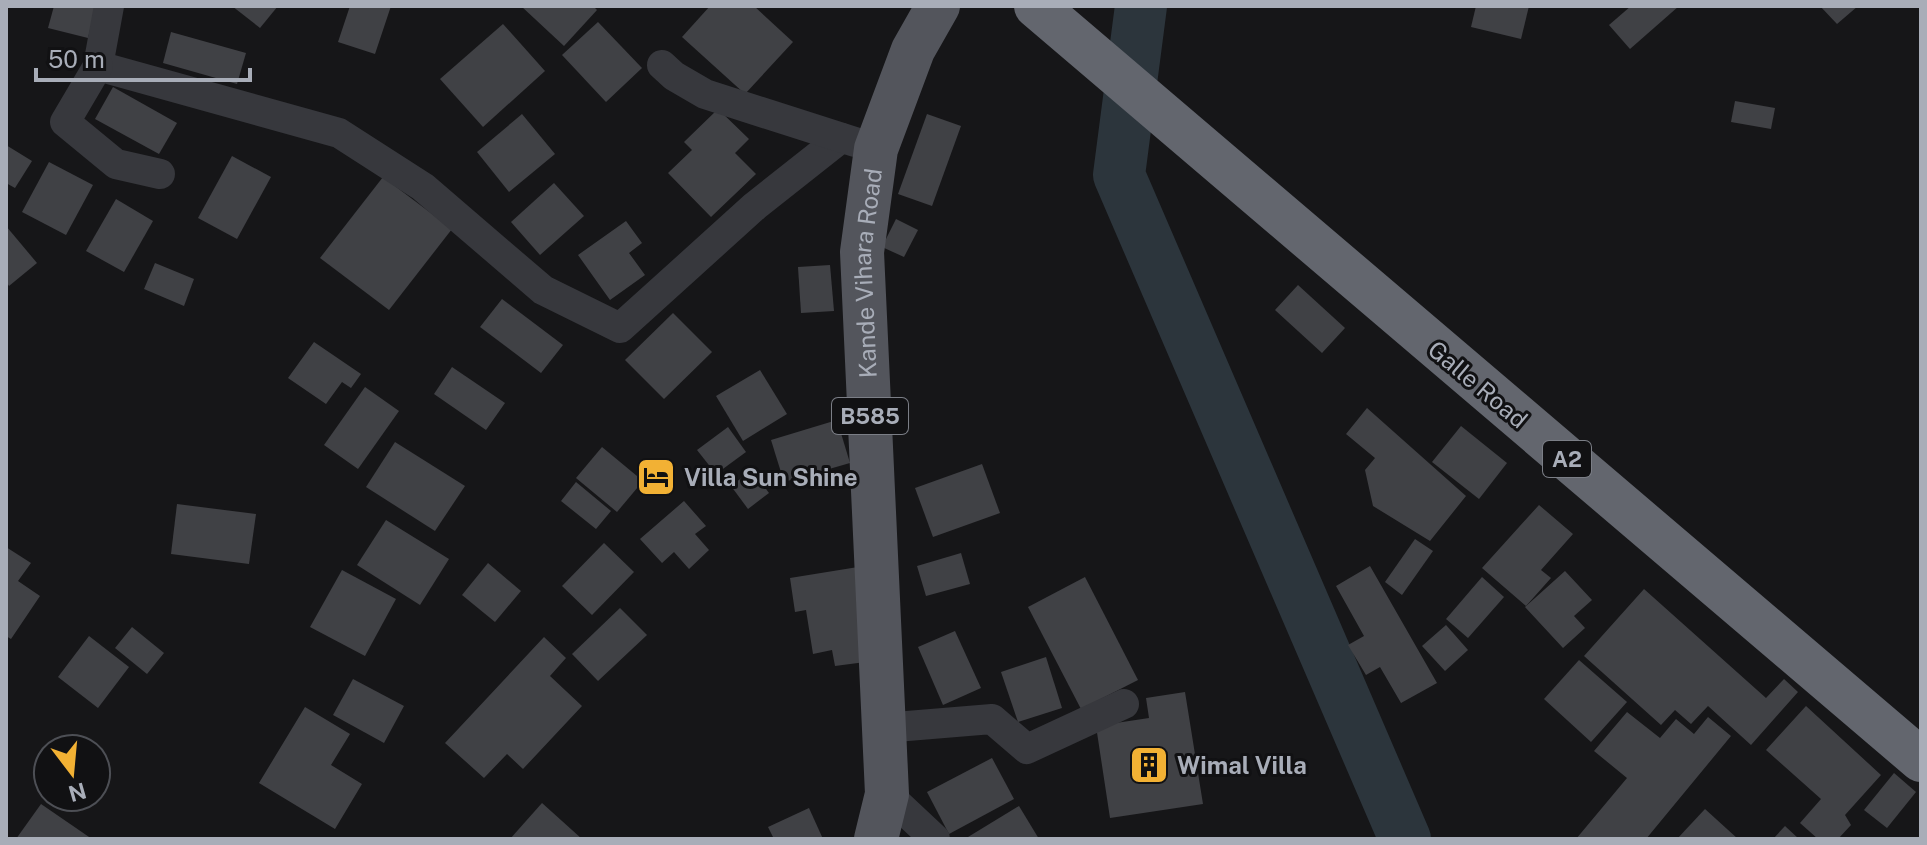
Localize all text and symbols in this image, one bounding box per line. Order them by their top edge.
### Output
scale bar [36,32,250,82]
text: 50 m [48,45,105,73]
street label: Kande Vihara Road [848,166,887,379]
street label: Galle Road [1423,335,1533,433]
road number: B585 [832,398,908,434]
road number: A2 [1543,441,1591,477]
hotel icon: Villa Sun Shine [635,456,677,498]
place label: Villa Sun Shine [684,463,858,491]
north arrow [32,733,112,813]
building icon: Wimal Villa [1128,744,1170,786]
place label: Wimal Villa [1177,751,1307,779]
text: N [66,777,89,807]

